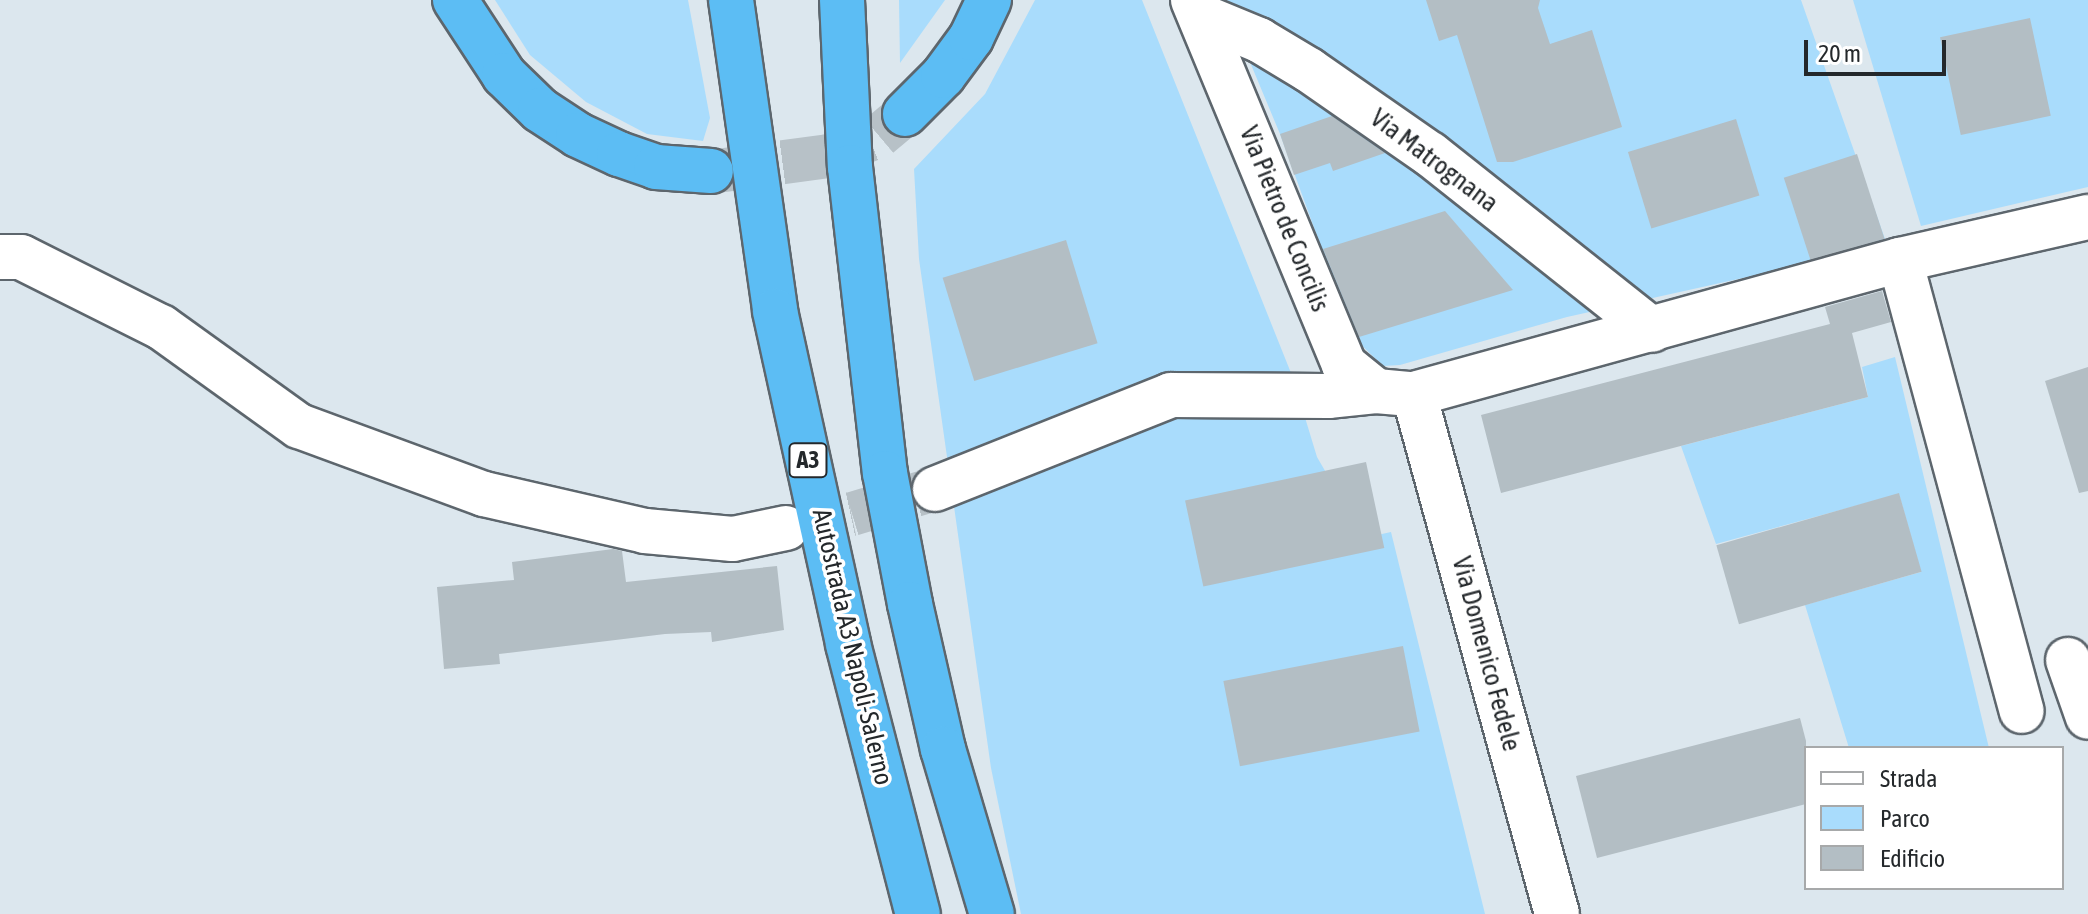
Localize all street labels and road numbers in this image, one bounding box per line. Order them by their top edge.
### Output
street label: Via Matrognana [1364,103,1504,219]
street label: Via Pietro de Concilis [1233,122,1335,316]
road number: A3 [788,440,828,480]
street label: Autostrada A3 Napoli-Salerno [805,506,899,788]
street label: Via Domenico Fedele [1445,553,1527,755]

